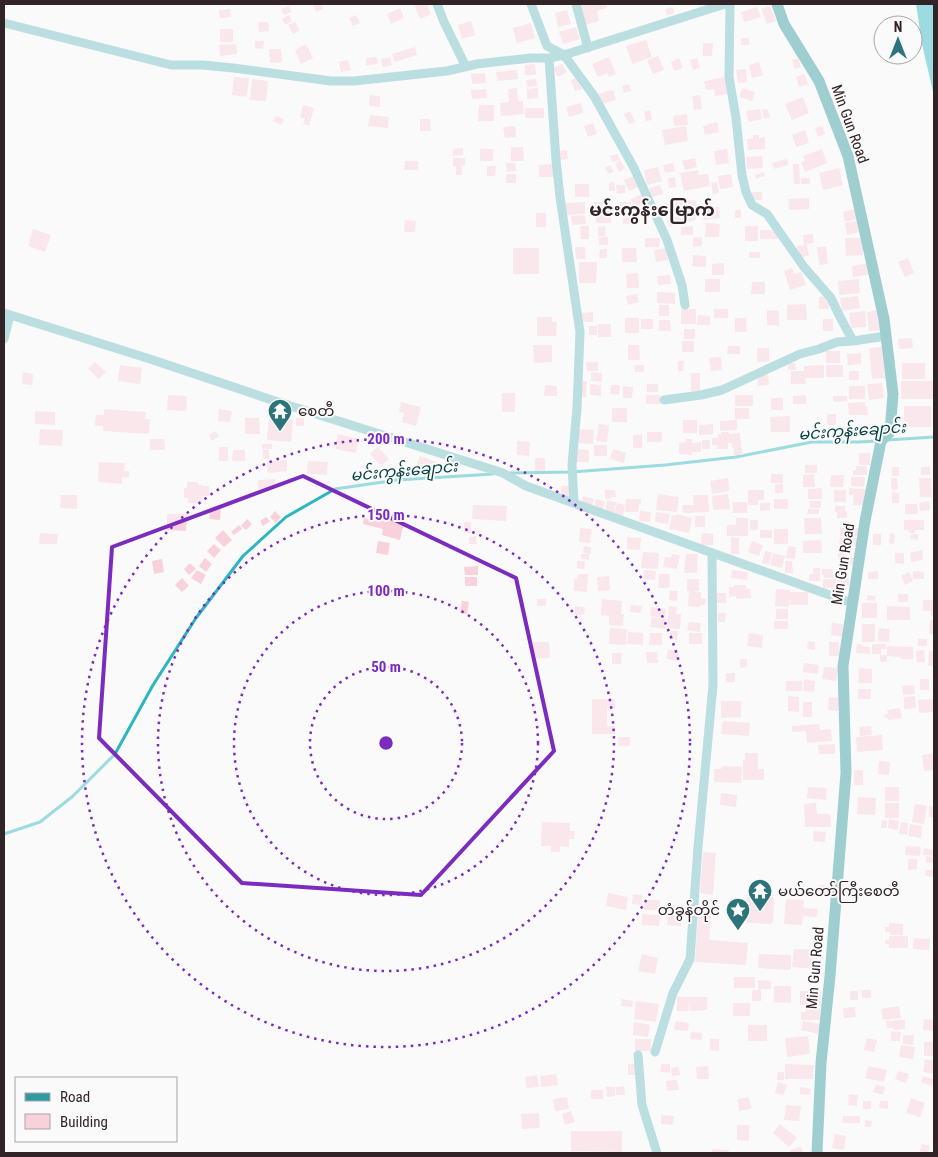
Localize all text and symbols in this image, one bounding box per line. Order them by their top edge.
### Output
north arrow [873,15,923,65]
text: N [894,19,902,35]
street label: Min Gun Road [827,82,873,166]
district label: မင်းကွန်းမြောက် [589,198,715,224]
temple icon: စေတီ [267,398,293,432]
place label: စေတီ [298,401,334,420]
water label: မင်းကွန်းချောင်း [798,415,908,448]
text: 200 m [367,430,405,448]
water label: မင်းကွန်းချောင်း [350,454,460,489]
text: 150 m [367,506,405,524]
street label: Min Gun Road [828,522,858,606]
text: 100 m [367,582,405,600]
text: 50 m [371,658,401,676]
centre of rings [377,734,395,752]
temple icon: မယ်တော်ကြီးစေတီ [747,878,773,912]
place label: မယ်တော်ကြီးစေတီ [778,881,900,903]
place icon: တံခွန်တိုင် [725,897,751,931]
place label: တံခွန်တိုင် [658,900,720,922]
street label: Min Gun Road [802,926,828,1010]
legend [15,1077,178,1142]
text: Road [60,1088,90,1106]
text: Building [60,1113,108,1131]

